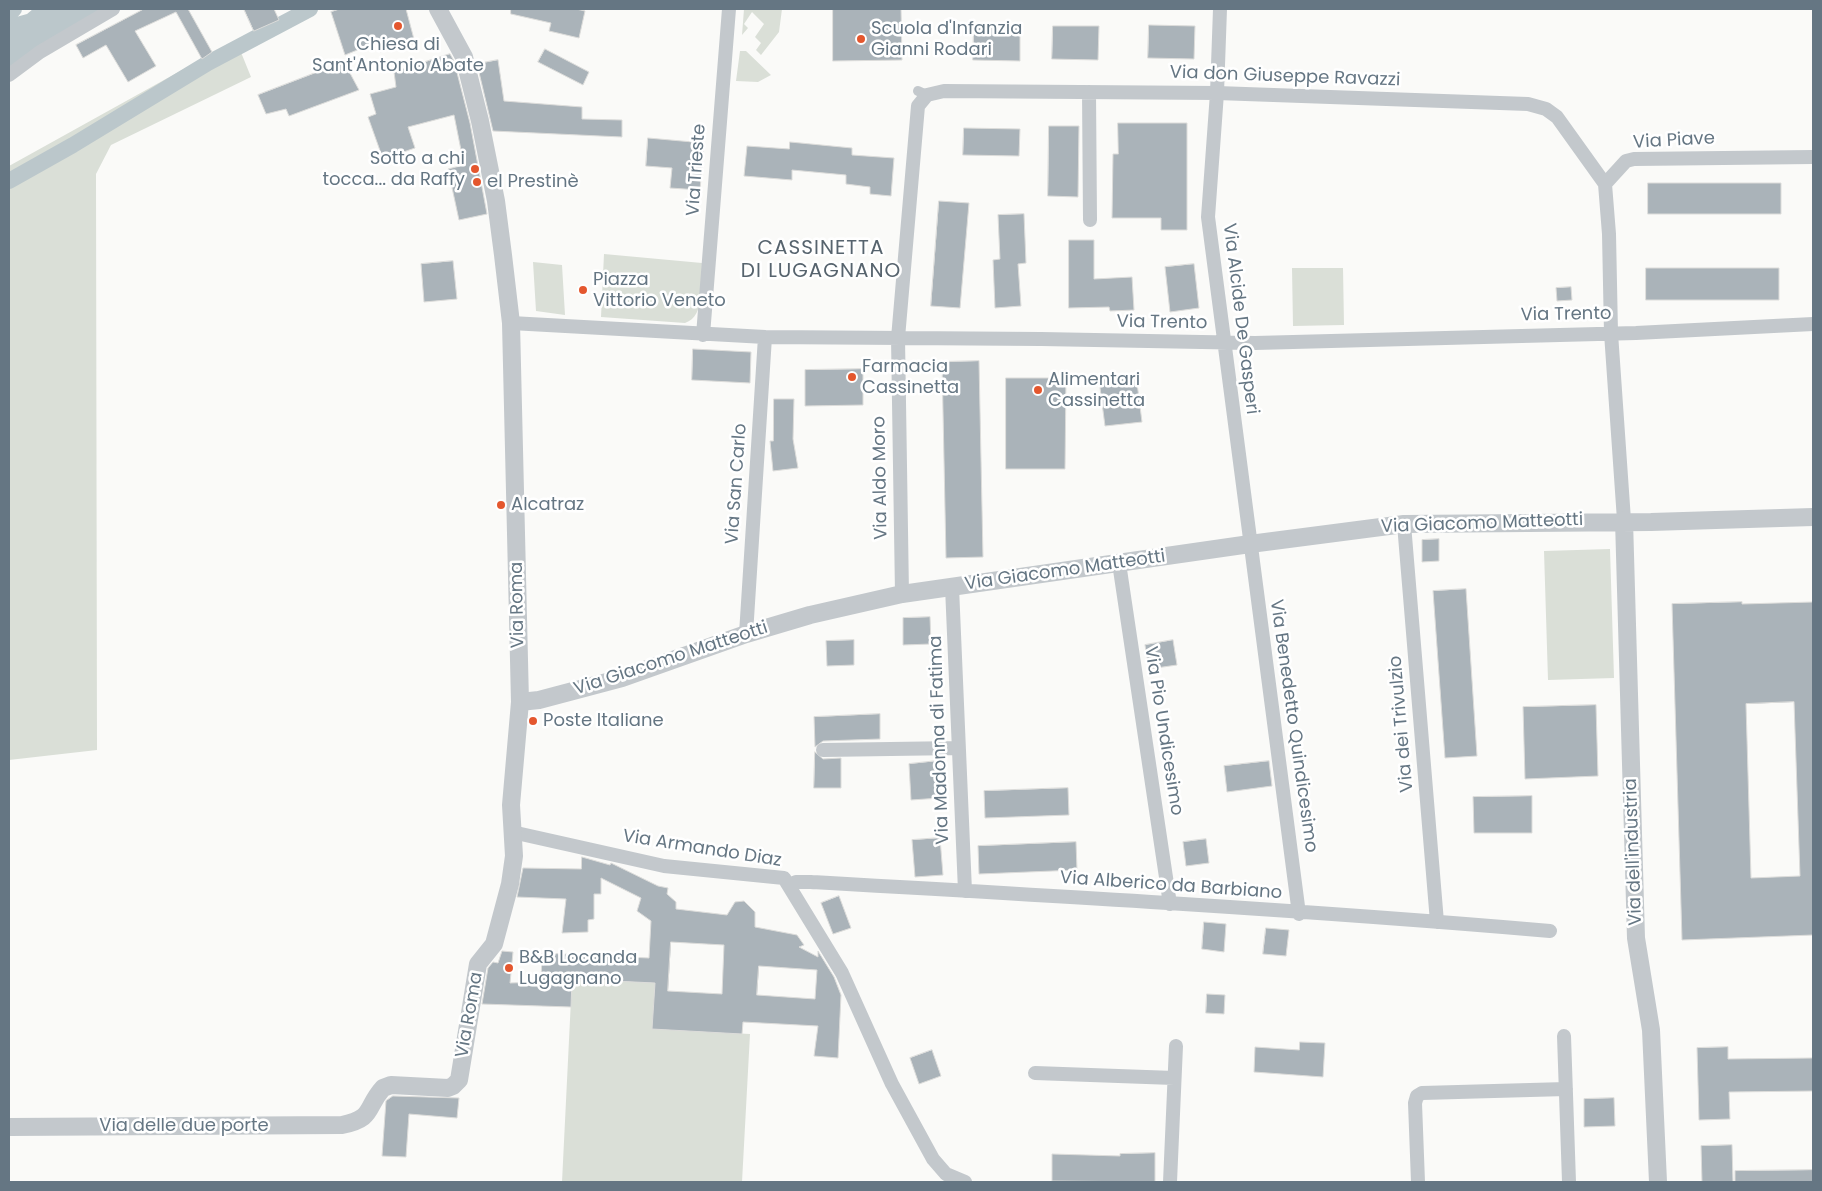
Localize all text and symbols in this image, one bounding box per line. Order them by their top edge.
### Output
place label: Scuola d'Infanzia Gianni Rodari [871,18,1022,60]
marker: Chiesa di Sant'Antonio Abate [392,20,404,32]
marker: Scuola d'Infanzia Gianni Rodari [855,33,867,45]
place label: Chiesa di Sant'Antonio Abate [312,34,484,76]
street label: Via don Giuseppe Ravazzi [1169,62,1401,92]
street label: Via Trieste [683,123,711,217]
street label: Via Piave [1633,128,1715,154]
place label: Sotto a chi tocca... da Raffy [323,148,465,190]
marker: Sotto a chi tocca... da Raffy [469,163,481,175]
place label: el Prestinè [487,171,579,193]
marker: el Prestinè [471,176,483,188]
street label: Via Alcide De Gasperi [1218,222,1262,416]
district label: CASSINETTA DI LUGAGNANO [739,237,903,284]
place label: Piazza Vittorio Veneto [593,269,726,312]
marker: Piazza Vittorio Veneto [577,284,589,296]
street label: Via Trento [1520,303,1612,327]
street label: Via Trento [1116,311,1208,335]
place label: Farmacia Cassinetta [862,356,959,398]
place label: Alimentari Cassinetta [1048,369,1145,412]
marker: Farmacia Cassinetta [846,371,858,383]
marker: Alimentari Cassinetta [1032,384,1044,396]
street label: Via Aldo Moro [869,416,893,540]
street label: Via San Carlo [722,423,752,545]
place label: Alcatraz [511,494,584,516]
marker: Alcatraz [495,499,507,511]
street label: Via Giacomo Matteotti [1380,510,1584,538]
street label: Via Giacomo Matteotti [963,546,1167,596]
street label: Via Roma [506,561,530,649]
street label: Via Benedetto Quindicesimo [1265,598,1321,854]
street label: Via Giacomo Matteotti [571,617,771,701]
street label: Via Madonna di Fatima [926,635,954,845]
street label: Via Pio Undicesimo [1139,645,1187,817]
street label: Via dei Trivulzio [1385,655,1419,793]
place label: Poste Italiane [543,710,664,732]
marker: Poste Italiane [527,715,539,727]
street label: Via dell'industria [1621,778,1647,926]
street label: Via Armando Diaz [621,826,783,872]
street label: Via Alberico da Barbiano [1059,867,1283,905]
place label: B&B Locanda Lugagnano [519,947,637,990]
marker: B&B Locanda Lugagnano [503,962,515,974]
street label: Via Roma [452,970,488,1060]
street label: Via delle due porte [99,1115,269,1137]

